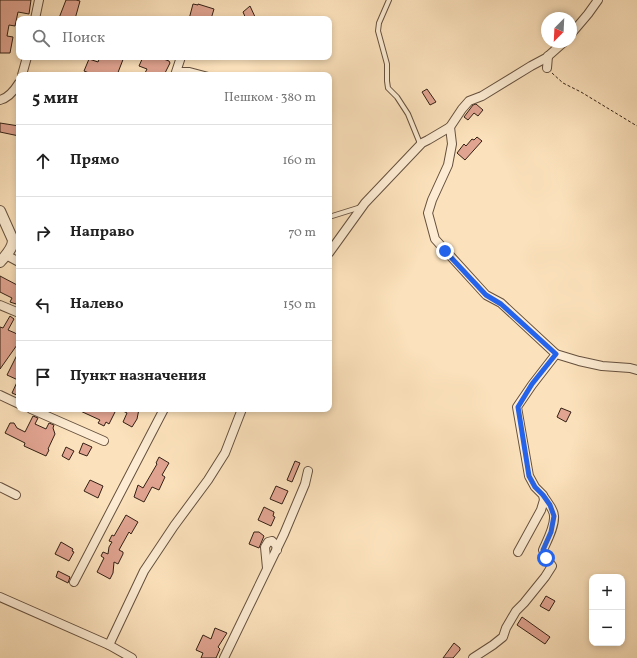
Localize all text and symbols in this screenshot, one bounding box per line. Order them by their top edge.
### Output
north arrow [541,12,577,48]
search box [16,16,332,60]
icon: search [30,27,52,49]
text: Поиск [62,28,105,49]
text: 5 мин [32,87,78,110]
text: Пешком · 380 m [224,89,316,107]
icon: ahead [32,150,54,172]
text: Прямо [70,150,119,171]
text: 160 m [282,152,316,170]
icon: right [32,222,54,244]
text: Направо [70,222,134,243]
text: 70 m [288,224,316,242]
route end [436,242,454,260]
icon: left [32,294,54,316]
text: Налево [70,294,124,315]
text: 150 m [283,296,316,314]
icon: arrive [32,366,54,388]
text: Пункт назначения [70,366,206,387]
route start [537,549,555,567]
map controls [589,574,625,646]
button: + [589,574,625,610]
button: − [589,610,625,646]

